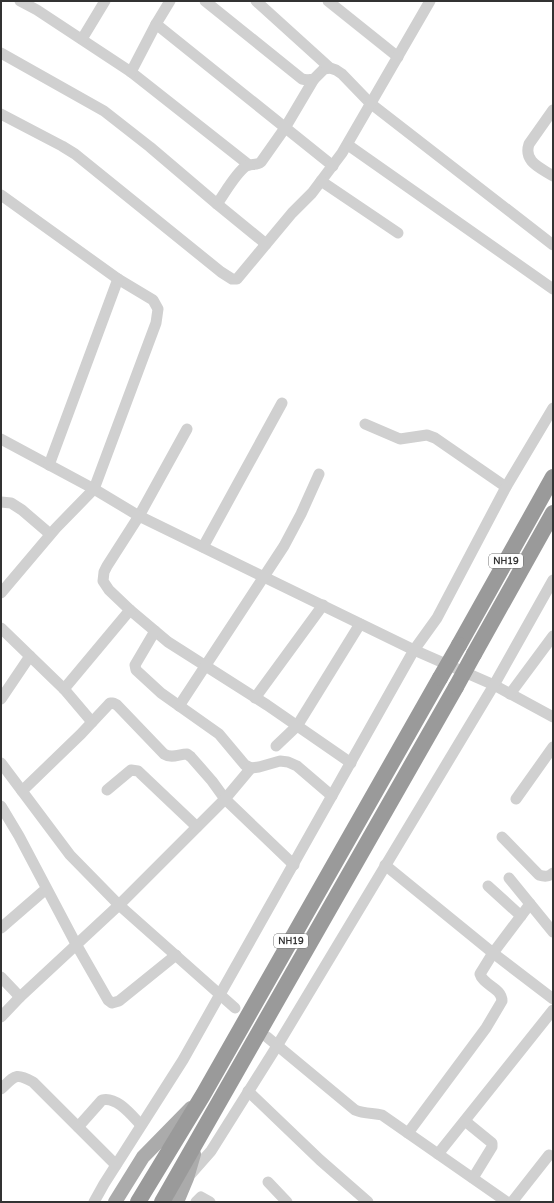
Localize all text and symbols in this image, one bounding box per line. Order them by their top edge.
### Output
road number: NH19 [489,554,523,568]
road number: NH19 [274,934,308,948]

